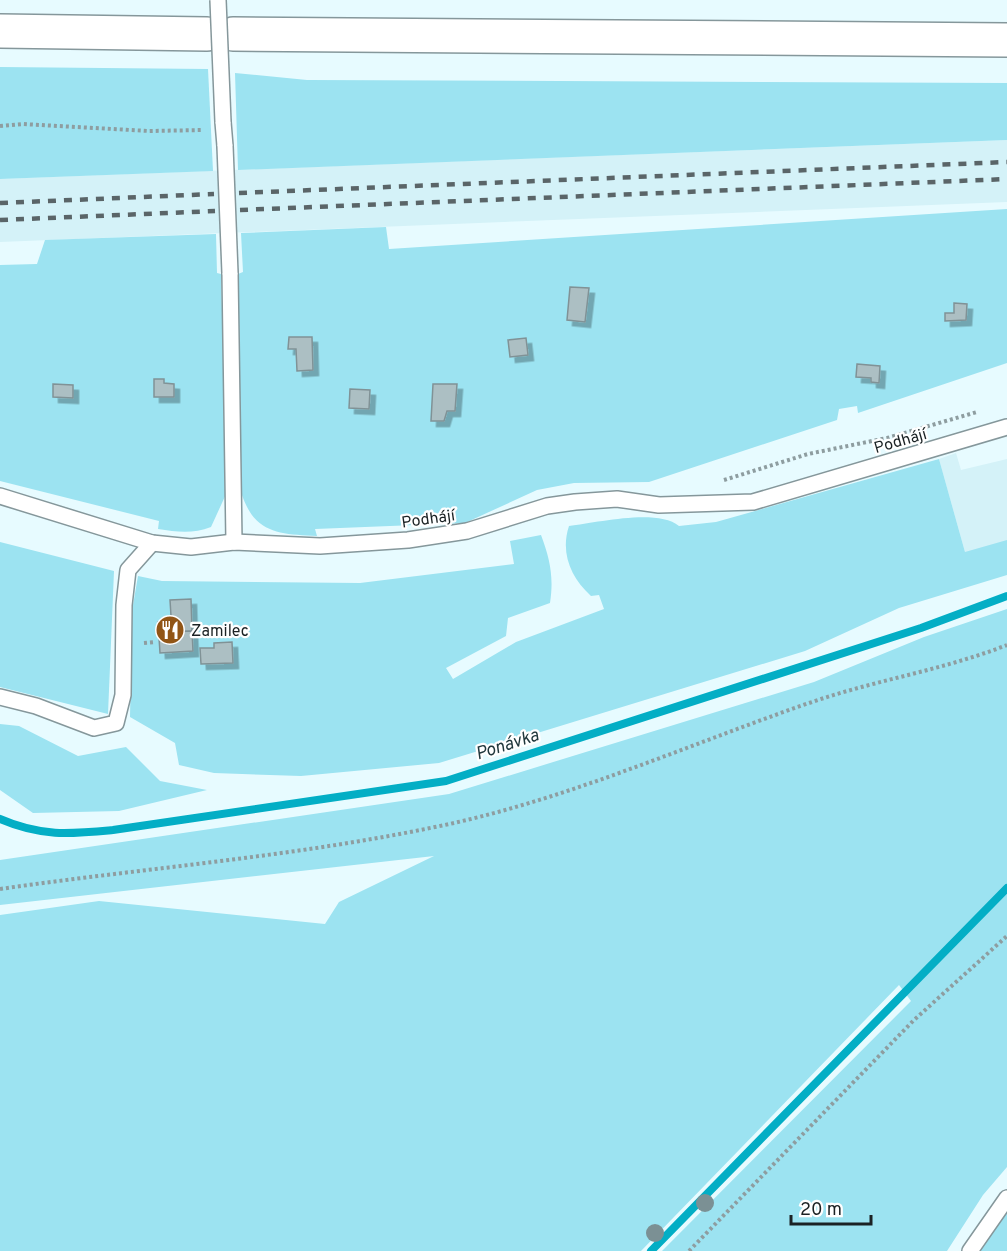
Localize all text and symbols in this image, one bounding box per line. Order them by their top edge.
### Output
street label: Podhájí [872,424,931,459]
street label: Podhájí [400,506,458,534]
restaurant icon: Zamilec [154,614,186,646]
place label: Zamilec [191,622,249,642]
water label: Ponávka [473,724,543,766]
scale bar [791,1188,870,1226]
text: 20 m [800,1199,842,1222]

